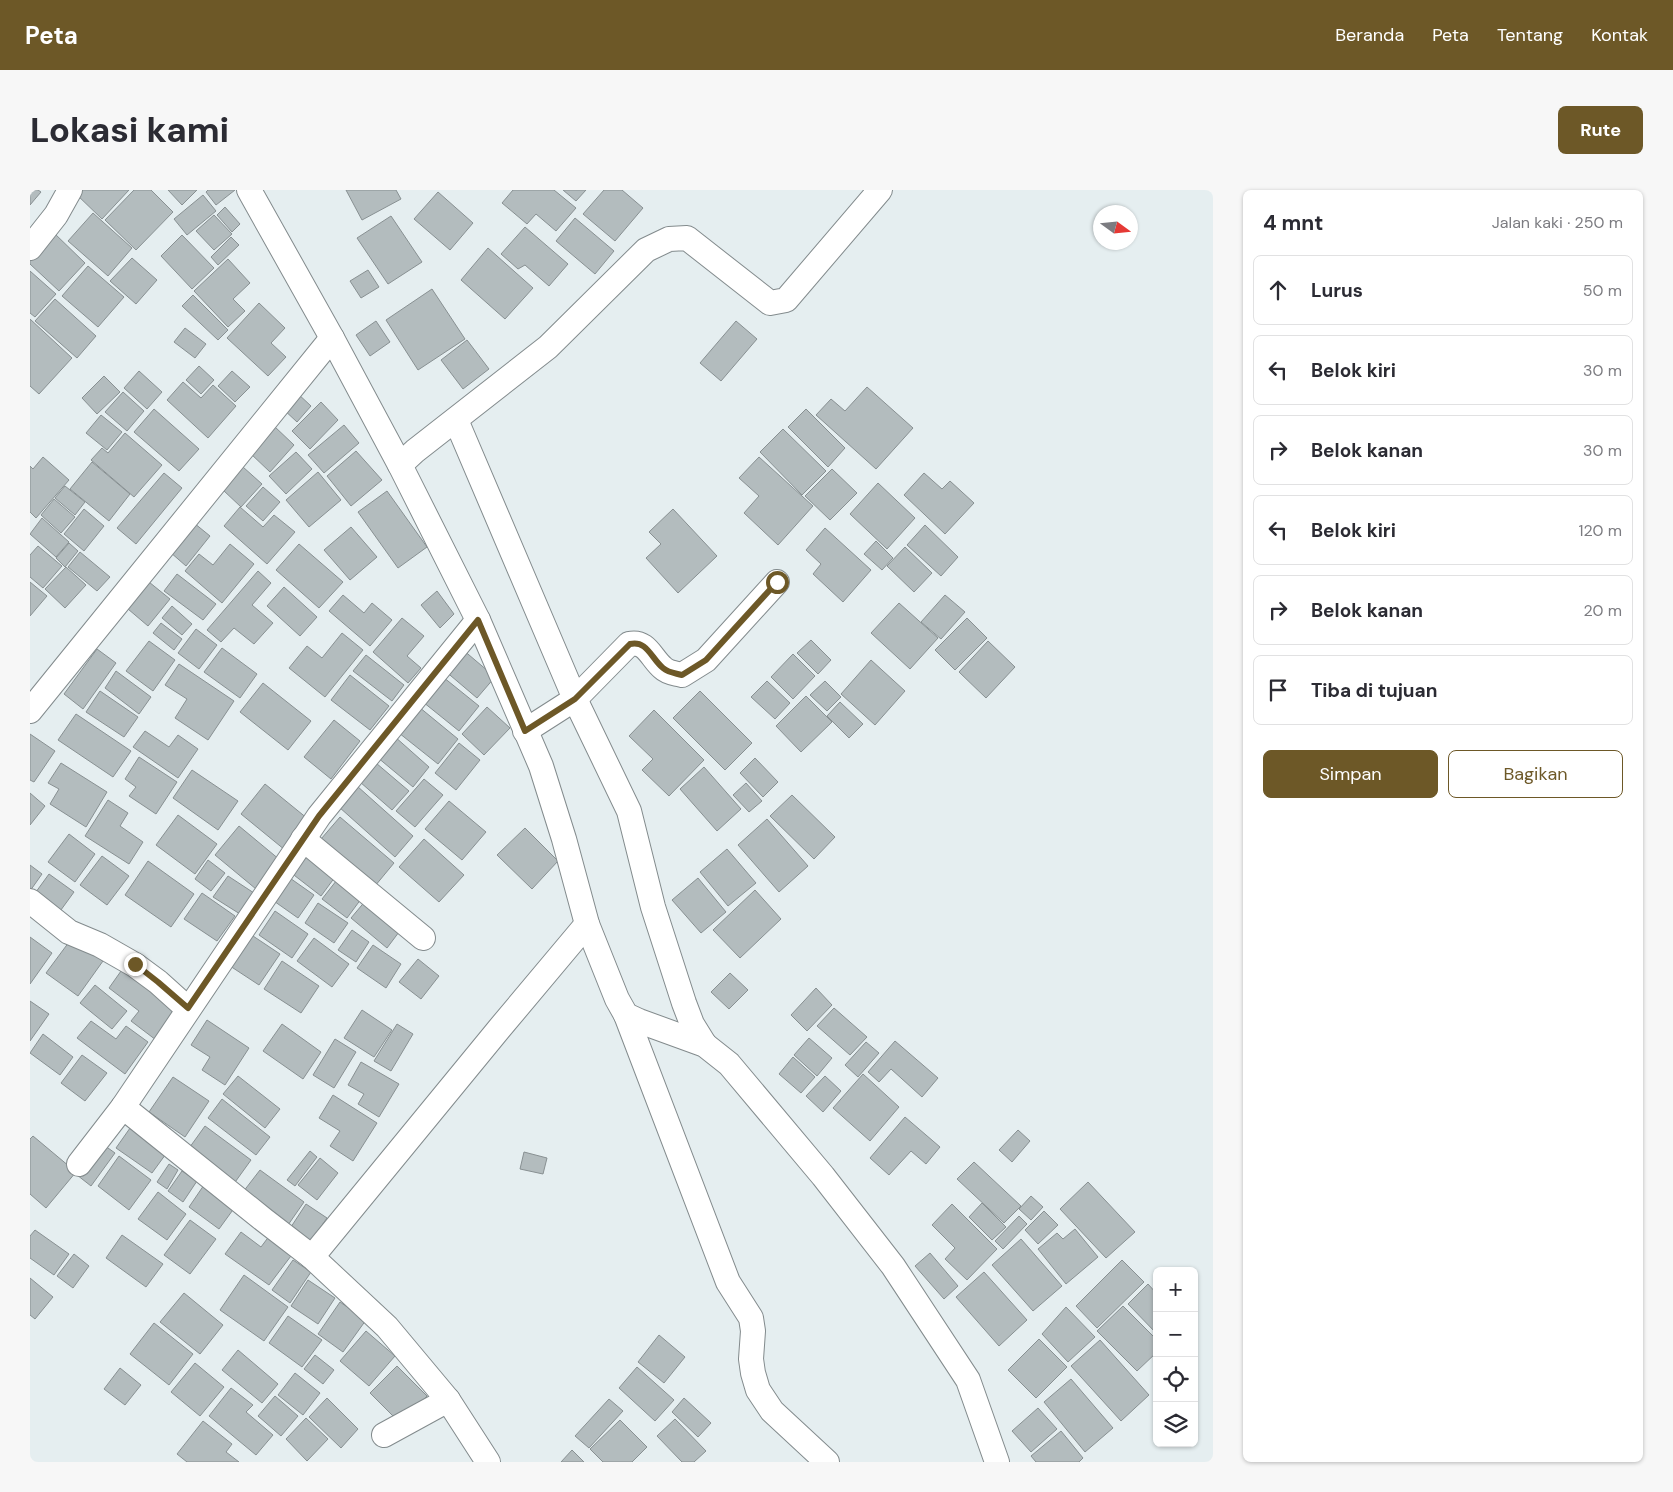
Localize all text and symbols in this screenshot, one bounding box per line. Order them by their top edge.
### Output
text: Peta [25,20,78,51]
text: Beranda [1335,23,1404,47]
text: Peta [1432,23,1469,47]
text: Tentang [1497,23,1563,47]
text: Kontak [1591,23,1648,47]
button: Rute [1558,106,1643,154]
text: Lokasi kami [30,107,229,153]
north arrow [1093,205,1138,250]
text: 4 mnt [1263,209,1323,237]
text: Jalan kaki · 250 m [1492,212,1623,233]
icon: ahead [1264,276,1292,304]
text: Lurus [1311,278,1363,303]
text: 50 m [1583,280,1622,301]
icon: left [1264,356,1292,384]
text: Belok kiri [1311,358,1396,383]
text: 30 m [1583,360,1622,381]
icon: right [1264,436,1292,464]
text: Belok kanan [1311,438,1423,463]
text: 30 m [1583,440,1622,461]
icon: left [1264,516,1292,544]
text: Belok kiri [1311,518,1396,543]
text: 120 m [1578,520,1622,541]
route start [766,571,789,594]
icon: right [1264,596,1292,624]
text: Belok kanan [1311,598,1423,623]
text: 20 m [1583,600,1622,621]
icon: arrive [1264,676,1292,704]
text: Tiba di tujuan [1311,678,1437,703]
button: Simpan [1263,750,1438,798]
button: Bagikan [1448,750,1623,798]
route end [124,953,147,976]
map controls [1153,1267,1198,1447]
button: + [1153,1267,1198,1312]
button: − [1153,1312,1198,1357]
button: locate [1153,1357,1198,1402]
button: layers [1153,1402,1198,1447]

